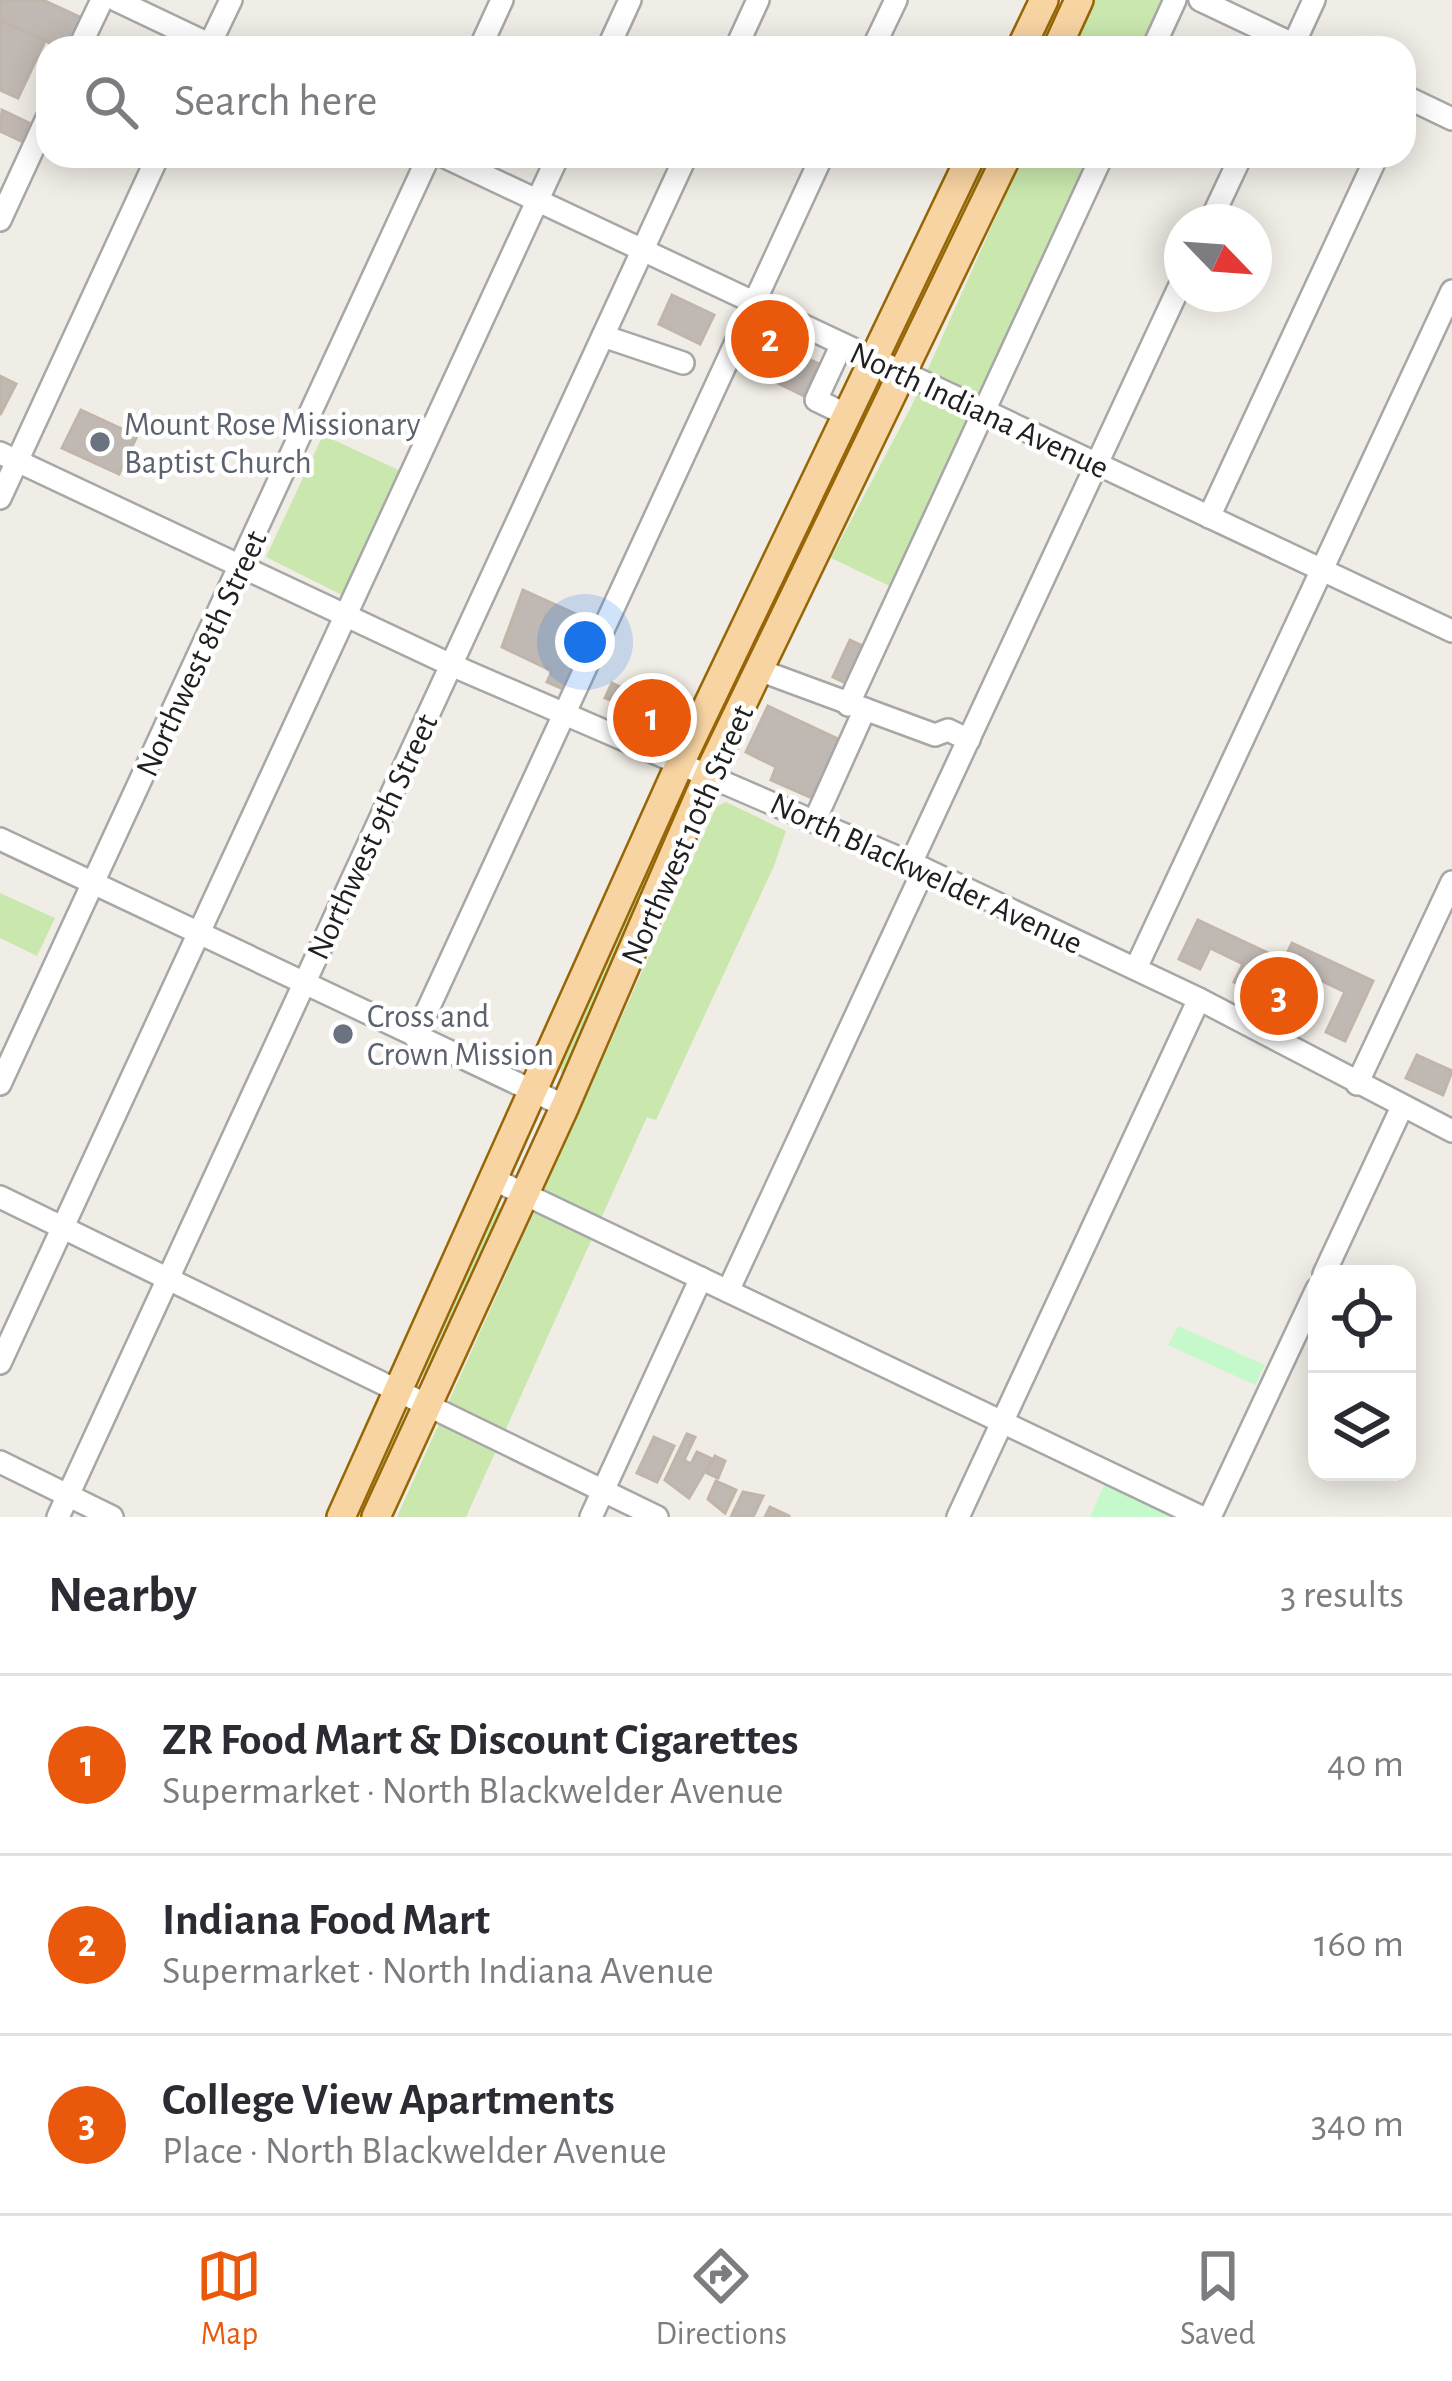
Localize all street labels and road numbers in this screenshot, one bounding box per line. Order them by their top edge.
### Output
street label: North Indiana Avenue [845,337,1113,486]
street label: Northwest 8th Street [131,526,274,782]
street label: Northwest 10th Street [611,698,761,970]
street label: Northwest 9th Street [302,709,445,965]
street label: North Blackwelder Avenue [765,787,1087,961]

